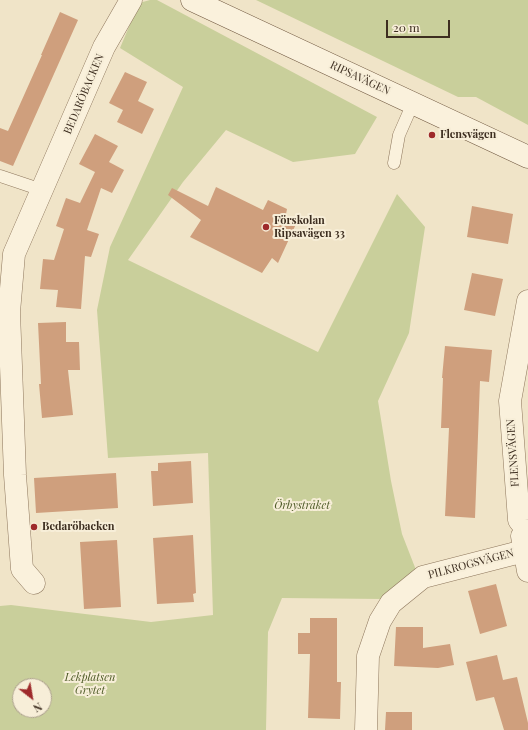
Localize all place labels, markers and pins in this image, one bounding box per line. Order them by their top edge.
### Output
place label: Flensvägen [440,128,496,142]
marker: Flensvägen [427,130,437,140]
place label: Förskolan Ripsavägen 33 [274,214,345,240]
marker: Förskolan Ripsavägen 33 [261,222,271,232]
place label: Bedaröbacken [42,520,114,534]
marker: Bedaröbacken [29,522,39,532]

